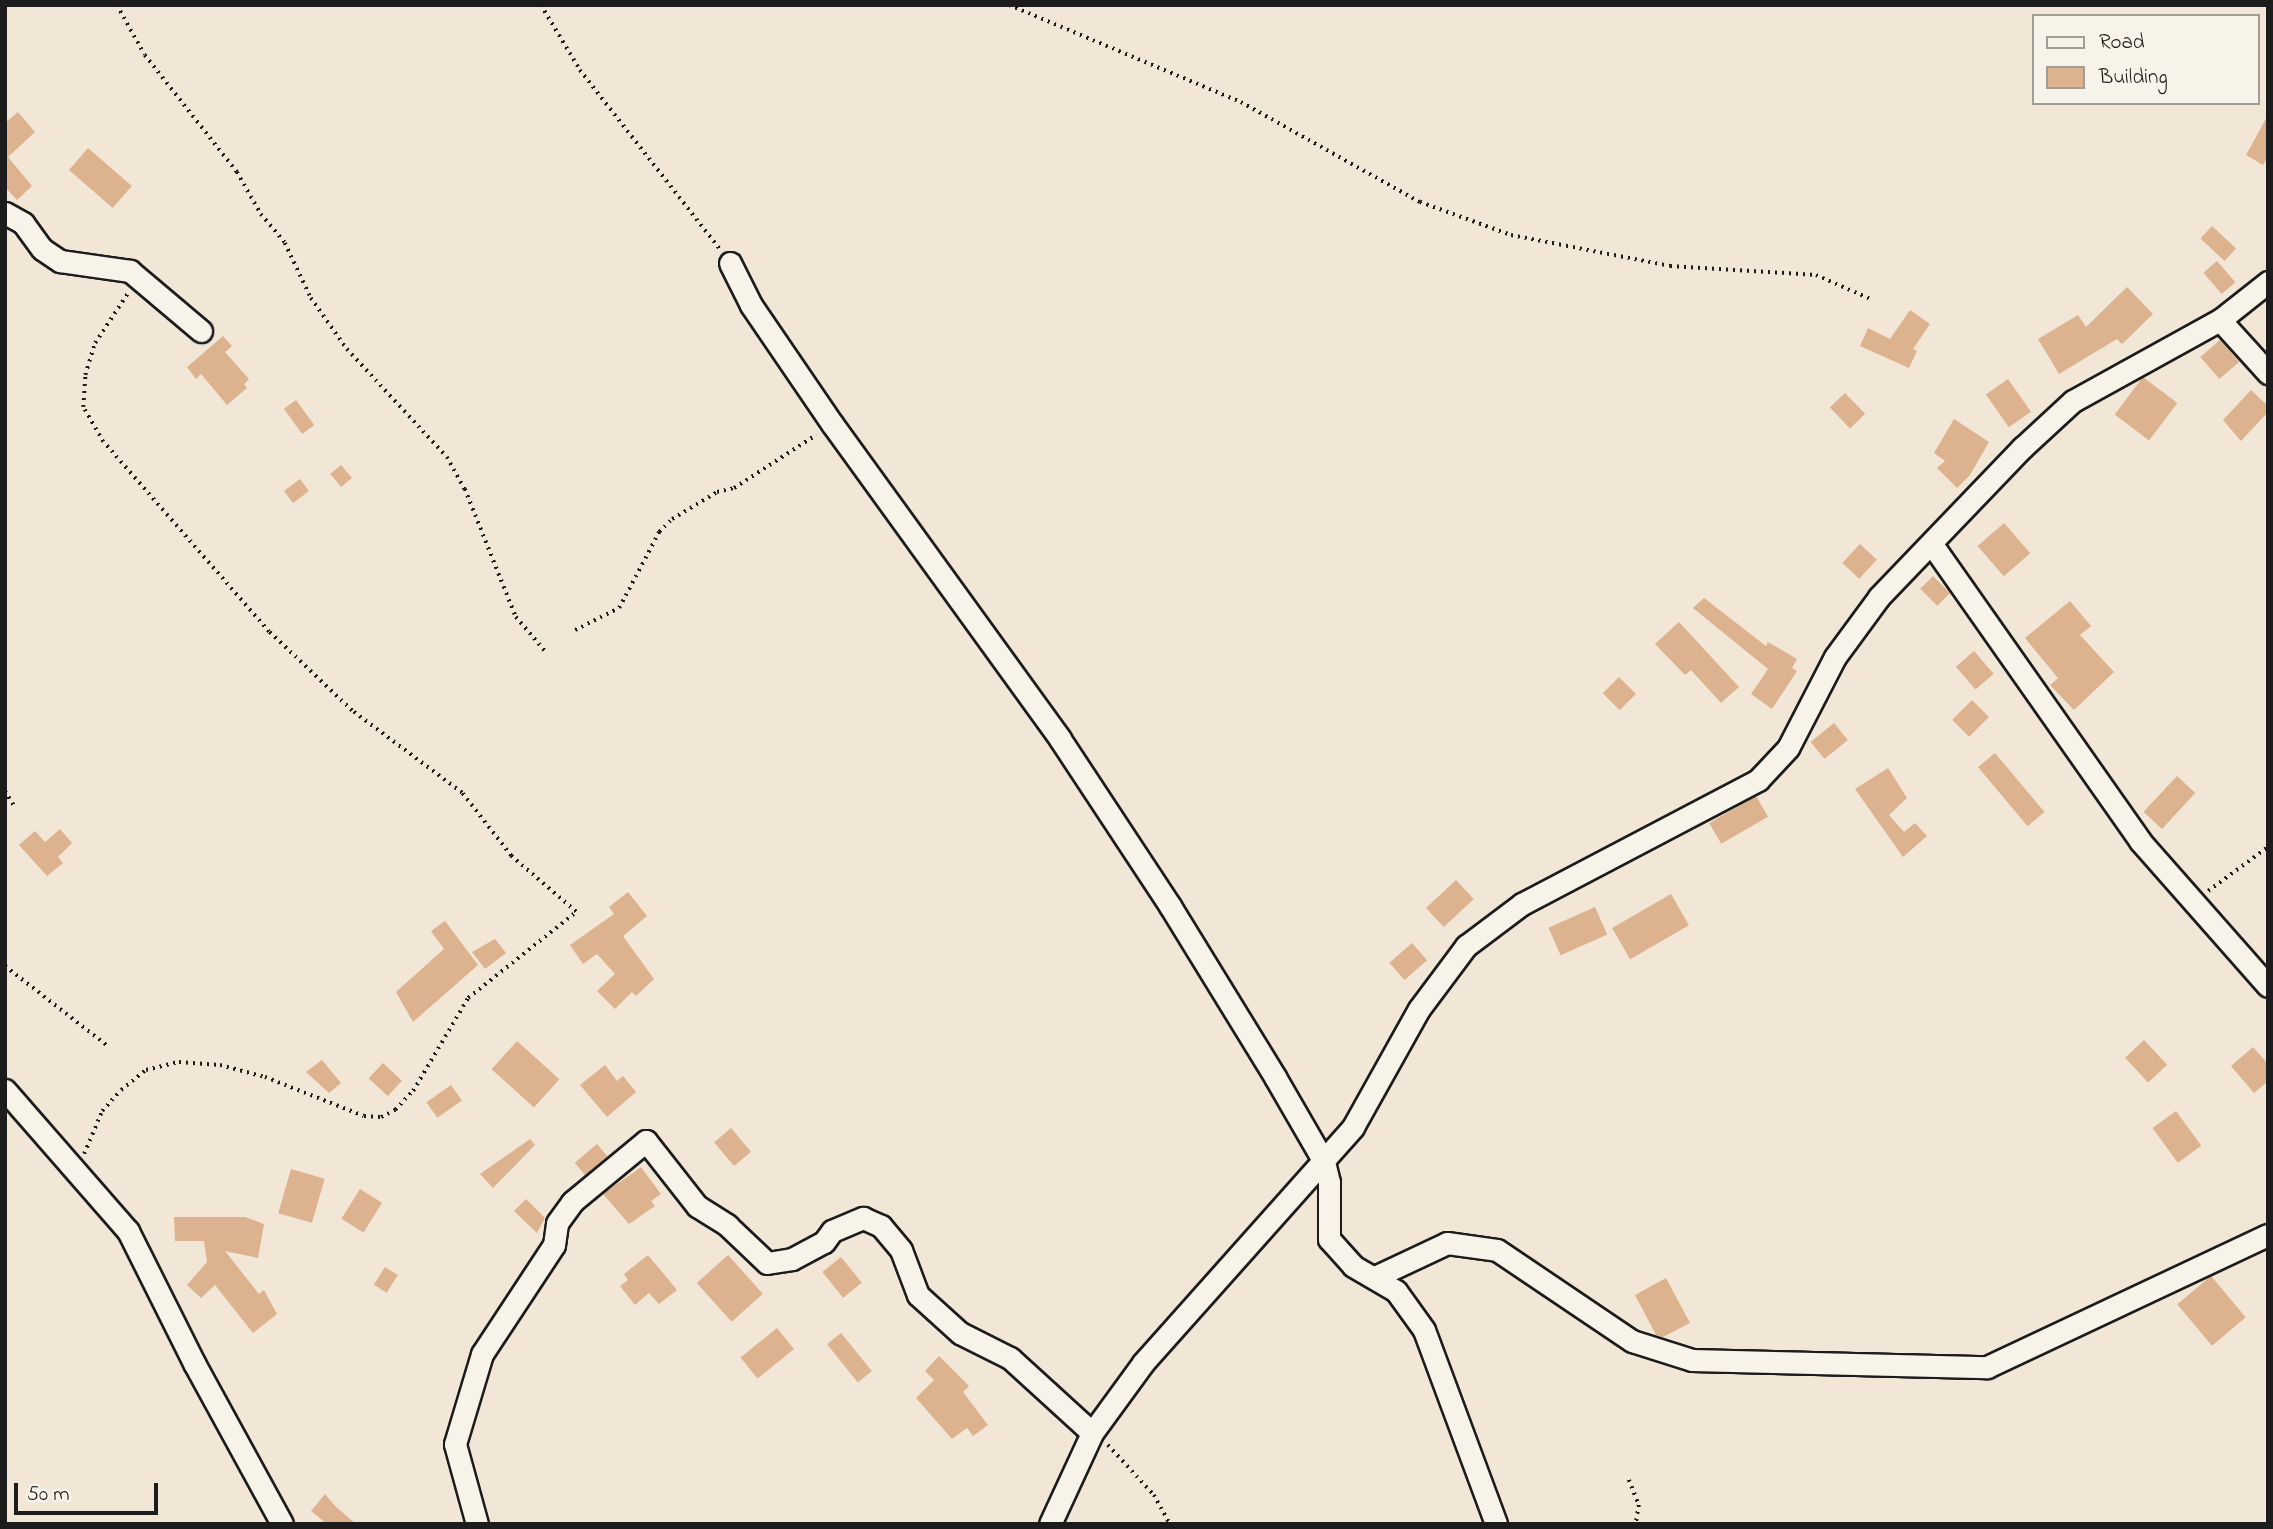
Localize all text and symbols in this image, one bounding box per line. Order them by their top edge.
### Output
legend [2032,14,2259,105]
text: Road [2099,28,2145,58]
text: Building [2099,63,2168,93]
scale bar [18,1470,161,1514]
text: 50 m [27,1480,70,1510]

